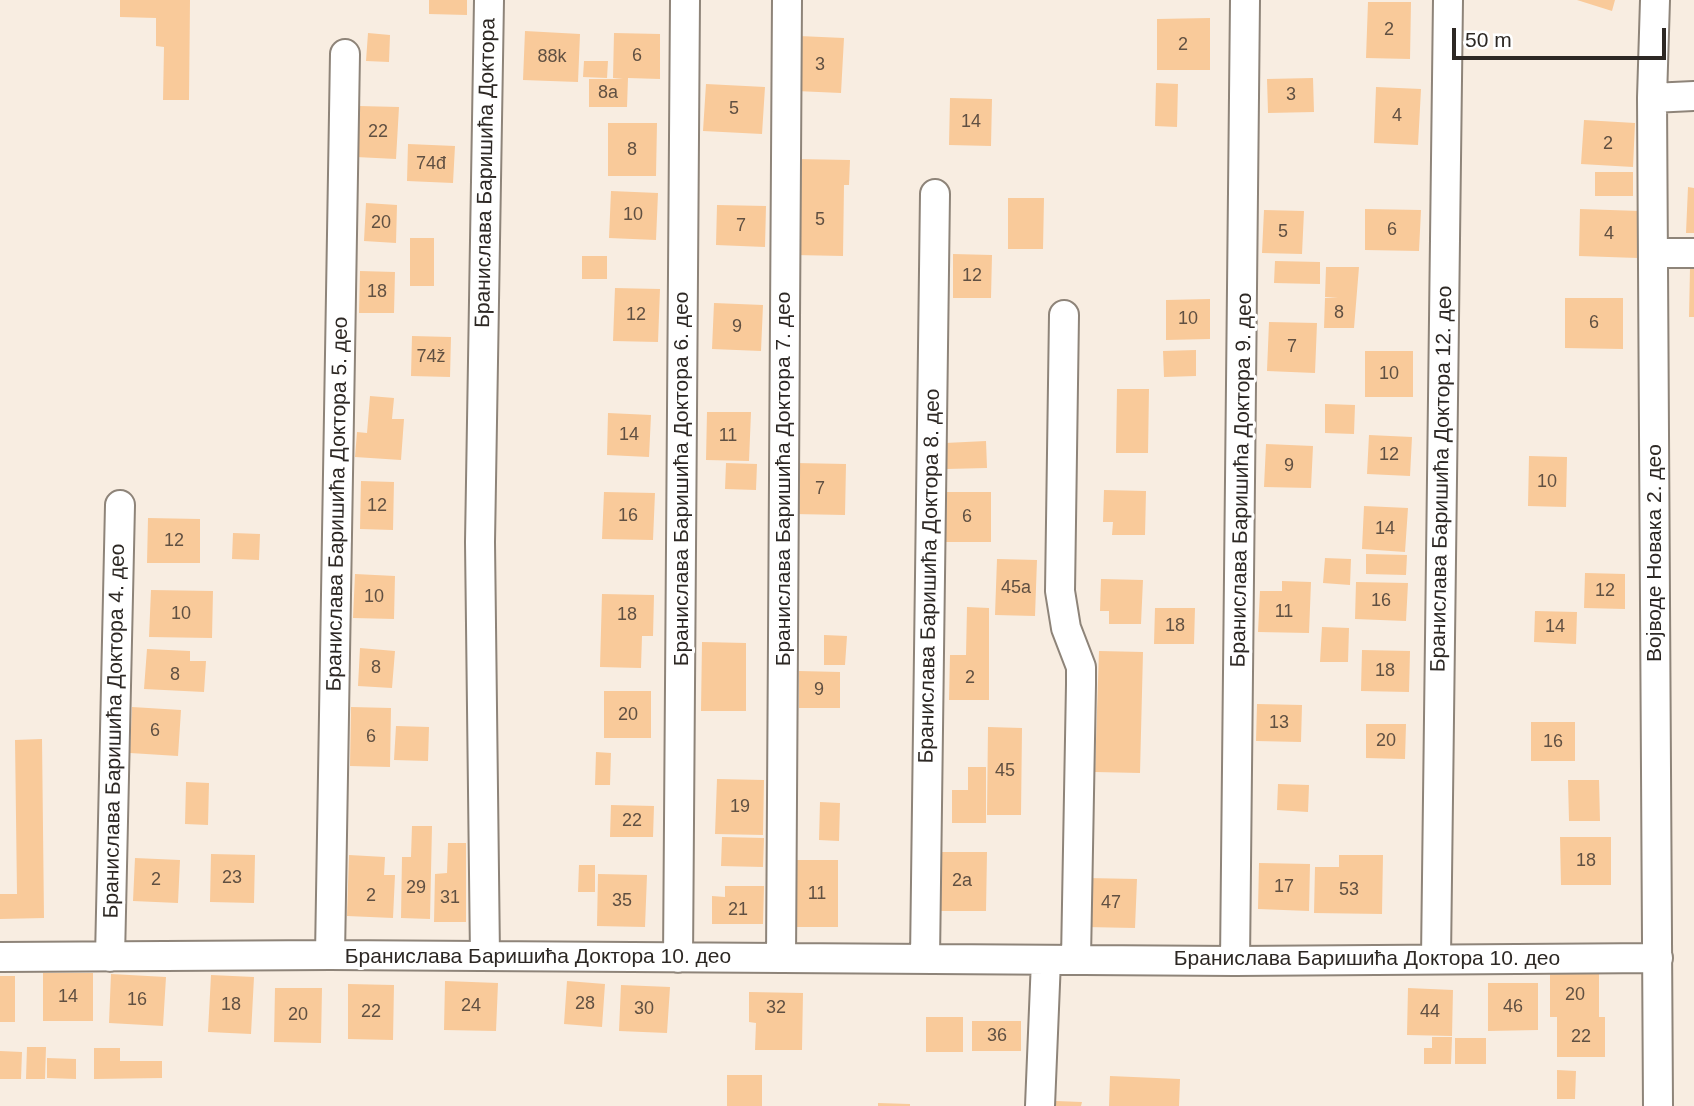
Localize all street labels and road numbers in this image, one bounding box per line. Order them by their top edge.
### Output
street label: Бранислава Баришића Доктора [471,18,501,328]
street label: Бранислава Баришића Доктора 12. део [1426,286,1458,672]
street label: Бранислава Баришића Доктора 6. део [669,292,695,666]
street label: Бранислава Баришића Доктора 7. део [771,292,797,666]
street label: Бранислава Баришића Доктора 9. део [1226,292,1258,668]
street label: Бранислава Баришића Доктора 5. део [322,316,354,692]
street label: Бранислава Баришића Доктора 8. део [914,388,946,764]
street label: Војводе Новака 2. део [1642,444,1668,662]
street label: Бранислава Баришића Доктора 4. део [99,543,131,919]
street label: Бранислава Баришића Доктора 10. део [345,944,731,970]
street label: Бранислава Баришића Доктора 10. део [1174,946,1560,972]

